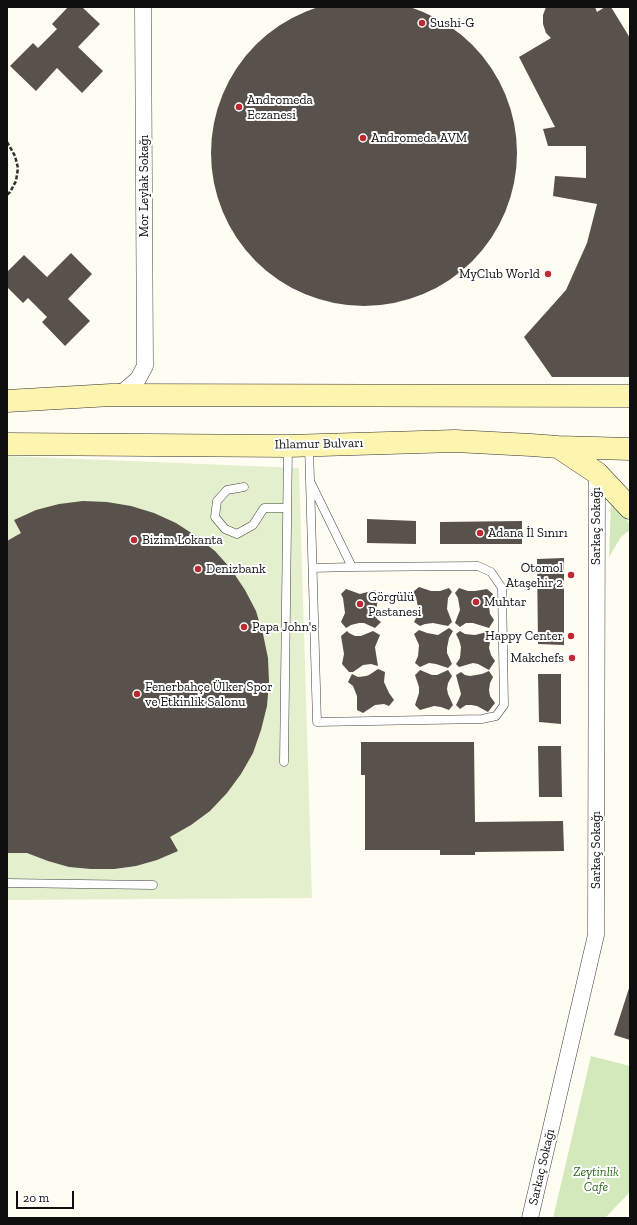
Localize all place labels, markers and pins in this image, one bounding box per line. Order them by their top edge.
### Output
place label: Sushi-G [430,15,474,31]
marker: Sushi-G [417,18,427,28]
place label: Andromeda Eczanesi [247,92,313,123]
marker: Andromeda Eczanesi [234,102,244,112]
place label: Andromeda AVM [371,130,467,146]
marker: Andromeda AVM [358,133,368,143]
place label: MyClub World [459,266,540,282]
marker: MyClub World [543,269,553,279]
place label: Adana İl Sınırı [488,525,568,541]
marker: Adana İl Sınırı [475,528,485,538]
place label: Bizim Lokanta [142,532,223,548]
marker: Bizim Lokanta [129,535,139,545]
place label: Otomol Ataşehir 2 [506,560,563,591]
place label: Denizbank [206,561,266,577]
marker: Denizbank [193,564,203,574]
marker: Otomol Ataşehir 2 [566,570,576,580]
place label: Görgülü Pastanesi [368,589,421,620]
place label: Muhtar [484,594,526,610]
marker: Muhtar [471,597,481,607]
marker: Görgülü Pastanesi [355,599,365,609]
place label: Papa John's [252,619,317,635]
marker: Papa John's [239,622,249,632]
place label: Happy Center [485,628,563,644]
marker: Happy Center [566,631,576,641]
place label: Makchefs [511,650,564,666]
marker: Makchefs [567,653,577,663]
place label: Fenerbahçe Ülker Spor ve Etkinlik Salonu [145,679,273,710]
marker: Fenerbahçe Ülker Spor ve Etkinlik Salonu [132,689,142,699]

